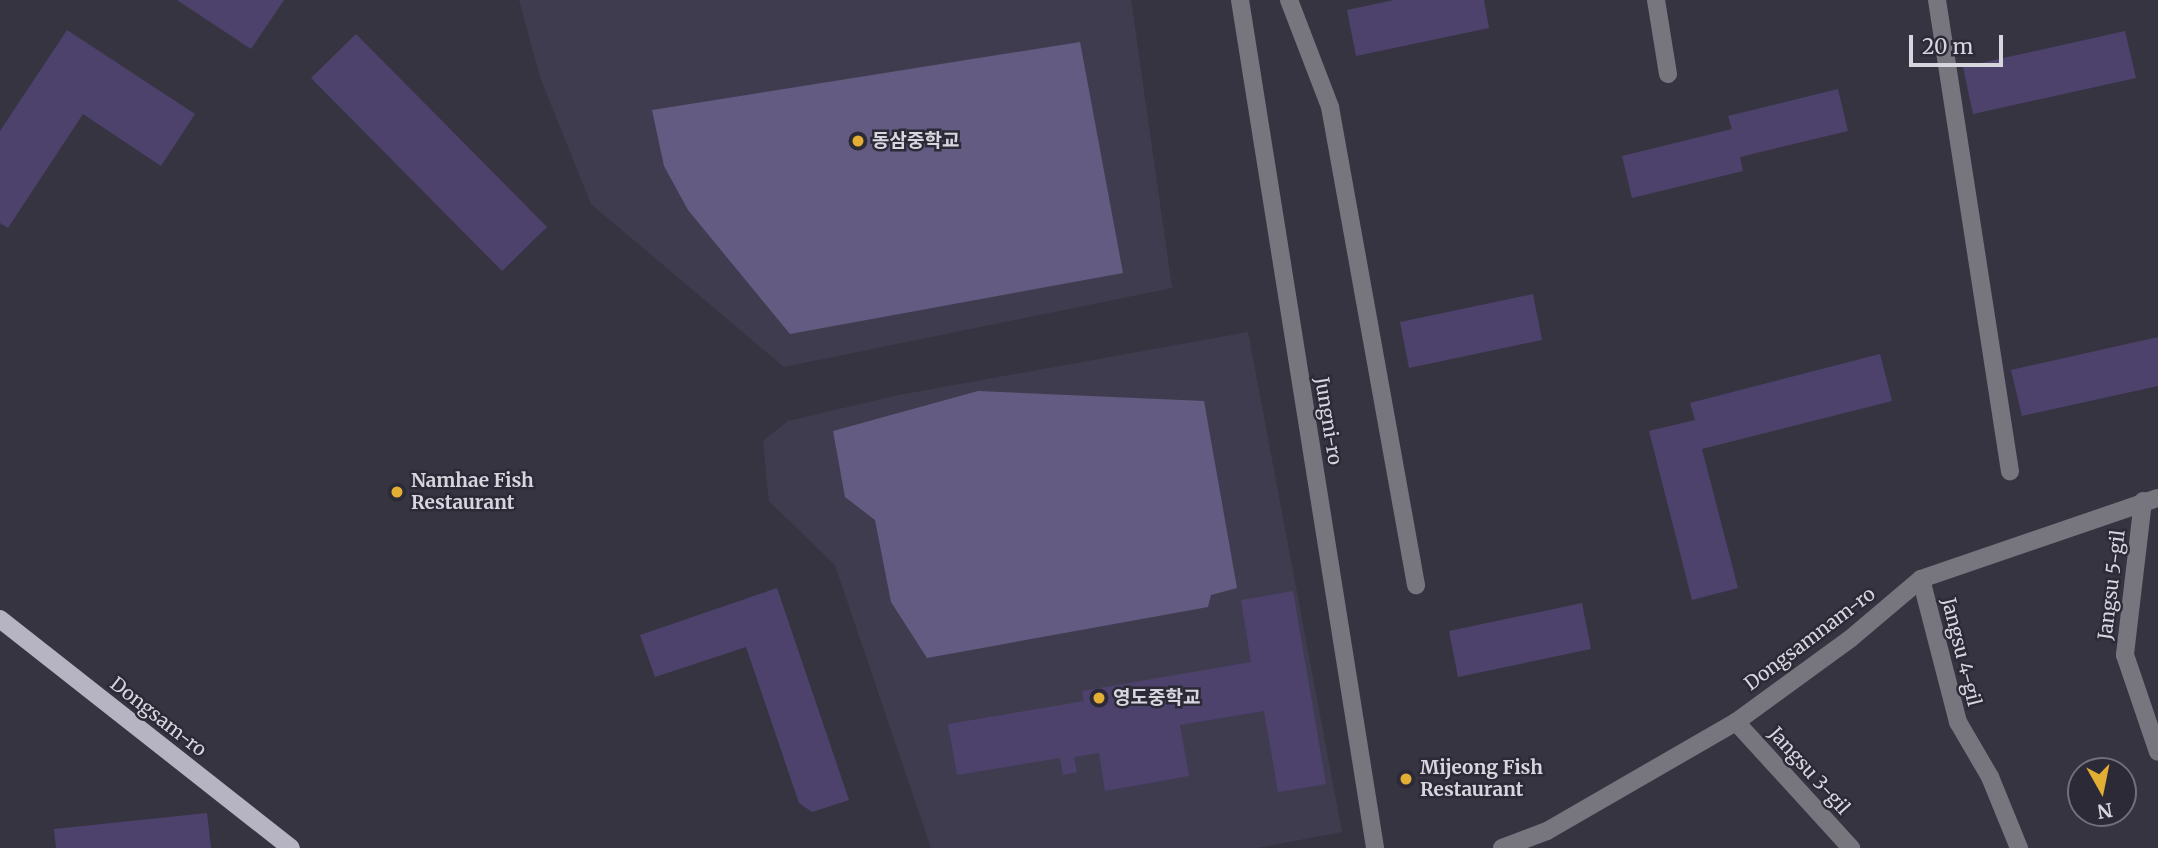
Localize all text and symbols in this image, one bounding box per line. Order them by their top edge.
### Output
scale bar [1913,21,2008,65]
text: 20 m [1922,33,1973,60]
place label: 동삼중학교 [872,130,959,152]
marker: 동삼중학교 [850,133,866,149]
street label: Jungni-ro [1310,375,1346,467]
place label: Namhae Fish Restaurant [411,470,534,514]
marker: Namhae Fish Restaurant [389,484,405,500]
street label: Jangsu 5-gil [2094,529,2130,641]
street label: Dongsamnam-ro [1740,583,1880,695]
street label: Jangsu 4-gil [1937,595,1985,709]
street label: Dongsam-ro [105,672,211,762]
place label: 영도중학교 [1113,687,1200,709]
marker: 영도중학교 [1091,690,1107,706]
street label: Jangsu 3-gil [1764,722,1854,820]
place label: Mijeong Fish Restaurant [1420,757,1543,801]
north arrow [2067,757,2137,827]
marker: Mijeong Fish Restaurant [1398,771,1414,787]
text: N [2096,798,2114,824]

